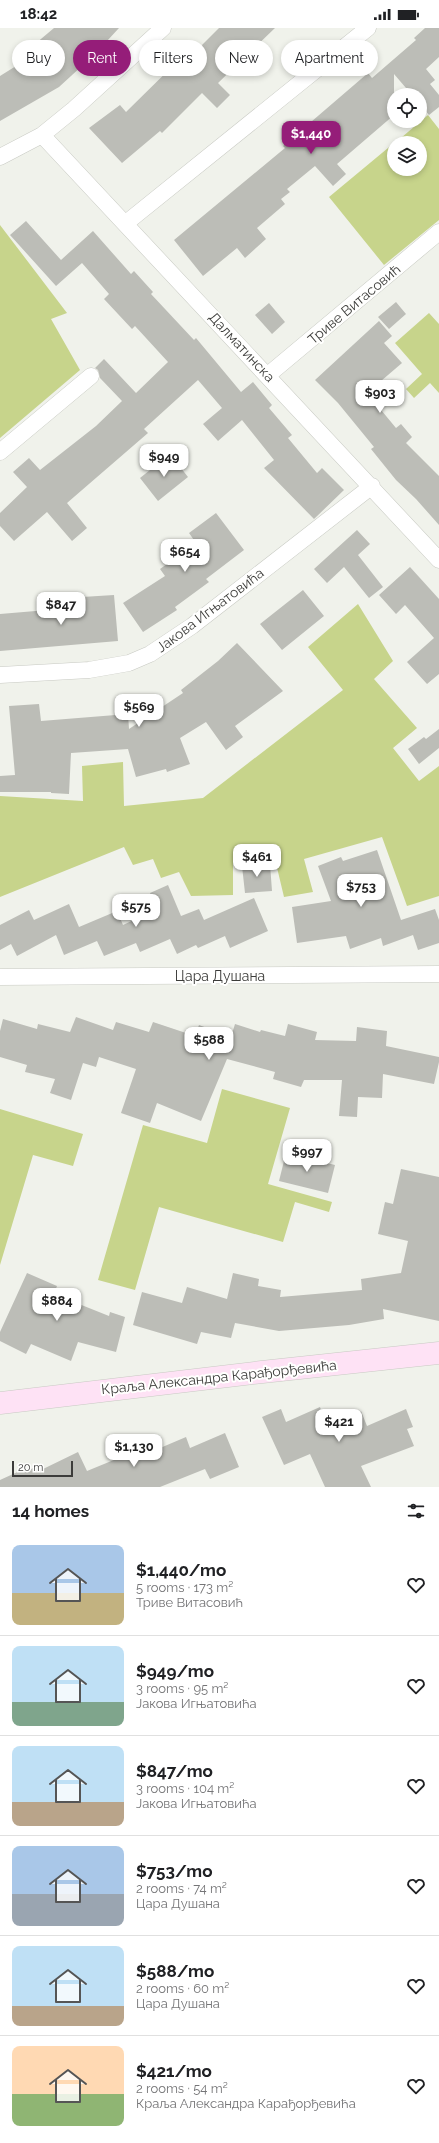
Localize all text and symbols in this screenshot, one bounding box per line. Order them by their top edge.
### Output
text: 18:42 [20,5,57,23]
chip: Buy [12,40,65,76]
chip: Rent [73,40,131,76]
chip: Filters [139,40,207,76]
chip: New [215,40,273,76]
chip: Apartment [281,40,378,76]
map controls [387,88,427,176]
button: locate [387,88,427,128]
pin: $1,440 [278,121,344,155]
text: $1,440 [291,126,331,141]
button: layers [387,136,427,176]
street label: Триве Витасовић [305,261,403,347]
street label: Далматинска [206,309,278,385]
pin: $903 [356,380,404,414]
text: $903 [364,385,396,400]
pin: $949 [140,444,188,478]
text: $949 [149,449,179,464]
pin: $654 [161,539,209,573]
text: $654 [170,544,200,559]
street label: Јакова Игњатовића [153,564,267,656]
pin: $847 [37,592,85,626]
text: $847 [46,597,76,612]
pin: $569 [115,694,163,728]
text: $569 [124,699,155,714]
pin: $461 [233,844,281,878]
text: $461 [242,849,272,864]
pin: $753 [337,874,385,908]
text: $753 [346,879,376,894]
pin: $575 [112,894,160,928]
text: $575 [121,899,151,914]
street label: Цара Душана [175,968,265,984]
pin: $588 [185,1027,233,1061]
text: $588 [193,1032,225,1047]
pin: $997 [283,1139,331,1173]
text: $997 [292,1144,322,1159]
pin: $884 [33,1288,81,1322]
text: $884 [41,1293,73,1308]
street label: Краља Александра Карађорђевића [100,1357,338,1397]
pin: $421 [315,1409,363,1443]
text: $421 [324,1414,354,1429]
pin: $1,130 [101,1434,167,1468]
text: $1,130 [114,1439,154,1454]
scale bar [12,1459,73,1478]
text: 20 m [18,1461,43,1474]
icon: filters [405,1500,427,1522]
text: 14 homes [12,1501,89,1521]
text: $1,440/mo [136,1560,226,1580]
icon: home [44,1561,92,1609]
icon: heart [405,1574,427,1596]
text: 5 rooms · 173 m² [136,1580,233,1595]
text: Триве Витасовић [136,1595,243,1610]
text: $949/mo [136,1661,214,1681]
icon: home [44,1662,92,1710]
icon: heart [405,1675,427,1697]
text: 3 rooms · 95 m² [136,1681,228,1696]
text: Јакова Игњатовића [136,1696,257,1711]
text: $847/mo [136,1761,213,1781]
icon: home [44,1762,92,1810]
icon: heart [405,1775,427,1797]
text: 3 rooms · 104 m² [136,1781,234,1796]
text: Јакова Игњатовића [136,1796,257,1811]
text: $753/mo [136,1861,212,1881]
icon: home [44,1862,92,1910]
icon: heart [405,1875,427,1897]
text: 2 rooms · 74 m² [136,1881,227,1896]
text: Цара Душана [136,1896,220,1911]
text: $588/mo [136,1961,214,1981]
icon: home [44,1962,92,2010]
icon: heart [405,1975,427,1997]
text: 2 rooms · 60 m² [136,1981,229,1996]
text: Цара Душана [136,1996,220,2011]
text: $421/mo [136,2061,212,2081]
icon: home [44,2062,92,2110]
icon: heart [405,2075,427,2097]
text: 2 rooms · 54 m² [136,2081,228,2096]
text: Краља Александра Карађорђевића [136,2096,356,2111]

